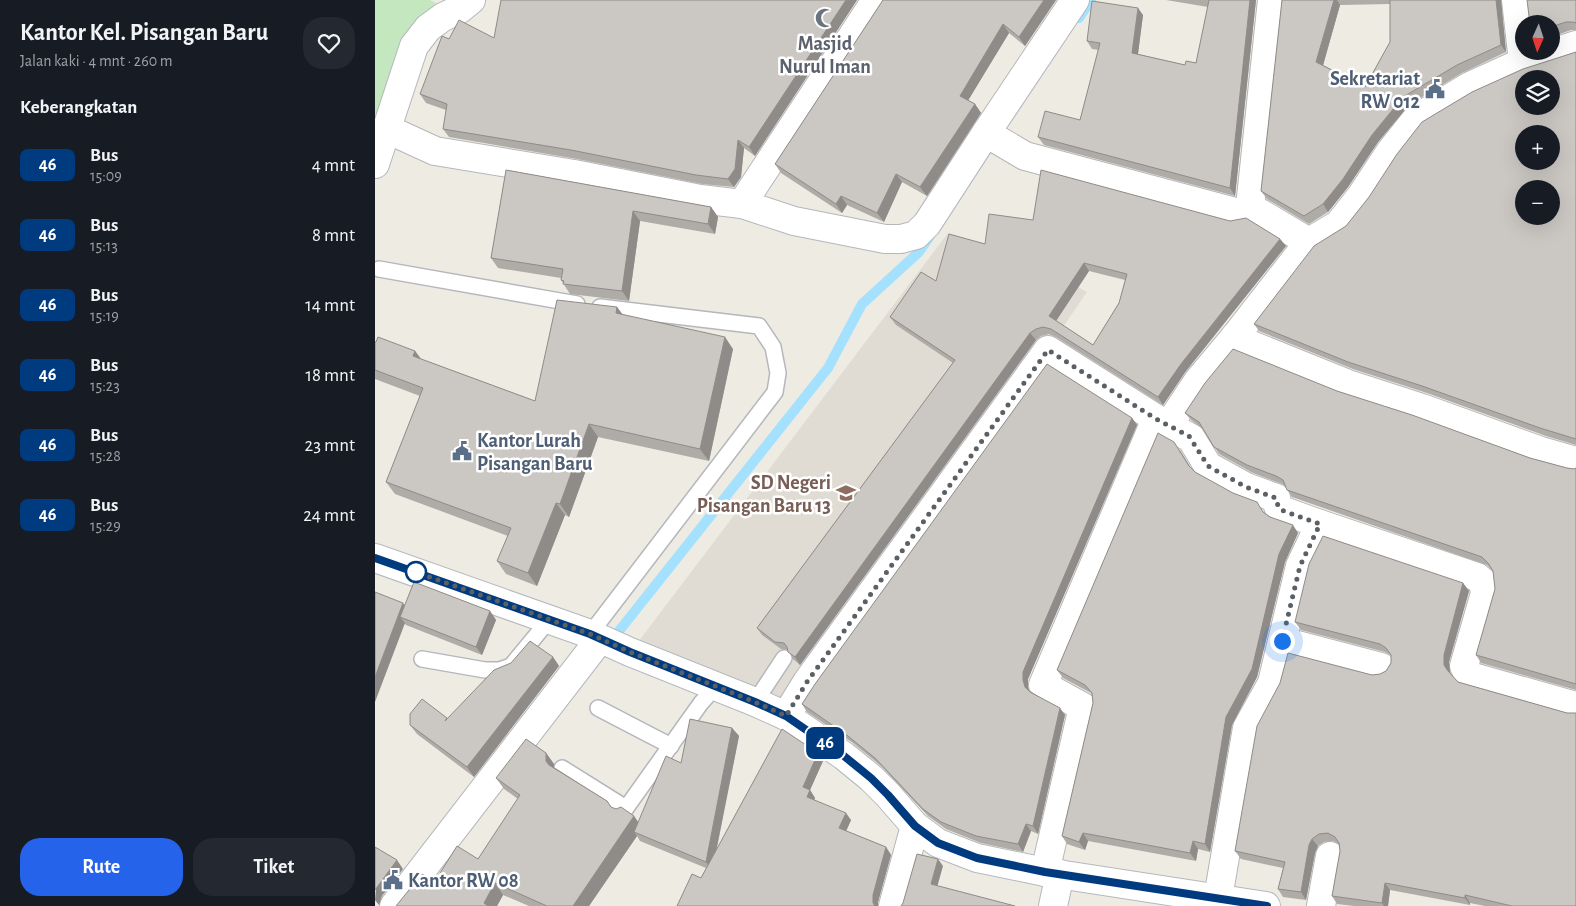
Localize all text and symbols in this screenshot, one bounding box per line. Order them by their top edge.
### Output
mosque icon: Masjid Nurul Iman [814,7,836,29]
north arrow [1515,15,1560,60]
map controls [1515,15,1560,225]
button: heart [303,17,355,69]
text: Kantor Kel. Pisangan Baru [20,21,268,45]
place label: Masjid Nurul Iman [779,34,871,77]
text: Jalan kaki · 4 mnt · 260 m [20,53,173,69]
place label: Sekretariat RW 012 [1330,69,1420,112]
button: layers [1515,70,1560,115]
public building icon: Sekretariat RW 012 [1424,78,1446,100]
text: Keberangkatan [20,98,137,117]
button: + [1515,125,1560,170]
text: Bus [90,146,118,165]
text: 46 [39,156,56,174]
text: 4 mnt [312,156,355,175]
text: 15:09 [90,168,122,184]
button: − [1515,180,1560,225]
text: Bus [90,216,118,235]
text: 46 [39,226,56,244]
text: 8 mnt [312,226,355,245]
text: 15:13 [90,238,118,254]
text: Bus [90,286,118,305]
text: 46 [39,296,56,314]
text: 14 mnt [305,296,355,315]
text: 15:19 [90,308,119,324]
text: Bus [90,356,118,375]
text: 46 [39,366,56,384]
text: 18 mnt [305,366,355,385]
text: 15:23 [90,378,120,394]
text: Bus [90,426,118,445]
place label: Kantor Lurah Pisangan Baru [477,431,593,474]
text: 46 [39,436,56,454]
text: 23 mnt [305,436,355,455]
public building icon: Kantor Lurah Pisangan Baru [451,440,473,462]
text: 15:28 [90,448,121,464]
place label: SD Negeri Pisangan Baru 13 [697,473,831,516]
school or university icon: SD Negeri Pisangan Baru 13 [835,482,857,504]
text: Bus [90,496,118,515]
text: 46 [39,506,56,524]
text: 24 mnt [303,506,355,525]
text: 15:29 [90,518,121,534]
unlabelled marker [405,561,427,583]
your location [1270,629,1295,654]
line badge: 46 [803,727,847,759]
text: 46 [816,734,834,752]
button: Rute [20,838,183,896]
button: Tiket [193,838,355,896]
public building icon: Kantor RW 08 [382,869,404,891]
place label: Kantor RW 08 [408,871,519,891]

